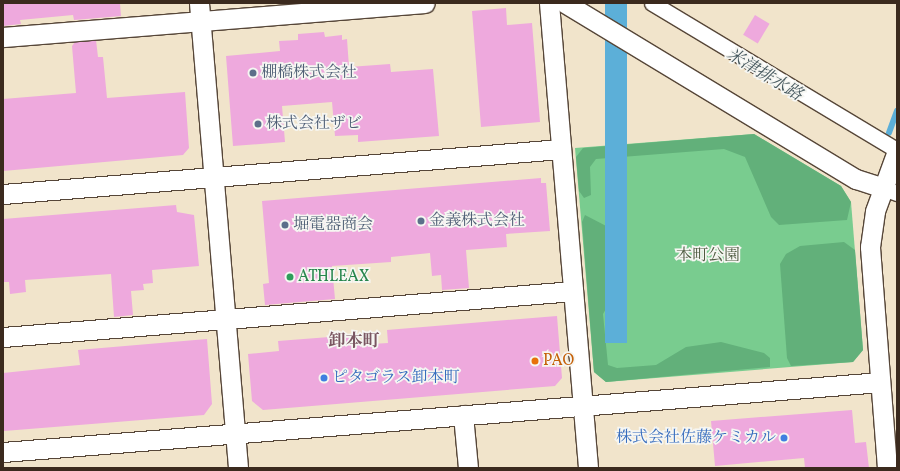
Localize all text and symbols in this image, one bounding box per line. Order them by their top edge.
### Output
water label: 米津排水路 [722,44,806,106]
place label: 棚橋株式会社 [261,63,357,83]
marker: 棚橋株式会社 [248,68,258,78]
place label: 株式会社ザビ [266,114,362,134]
marker: 株式会社ザビ [253,119,263,129]
place label: 金義株式会社 [429,211,525,231]
place label: 堀電器商会 [293,215,373,235]
marker: 金義株式会社 [416,216,426,226]
marker: 堀電器商会 [280,220,290,230]
park label: 本町公園 [676,246,740,266]
place label: ATHLEAX [298,267,369,287]
marker: ATHLEAX [285,272,295,282]
district label: 卸本町 [329,332,379,352]
place label: PAO [543,351,574,371]
marker: PAO [530,356,540,366]
place label: ピタゴラス卸本町 [332,368,460,388]
marker: ピタゴラス卸本町 [319,373,329,383]
place label: 株式会社佐藤ケミカル [616,428,776,448]
marker: 株式会社佐藤ケミカル [779,433,789,443]

